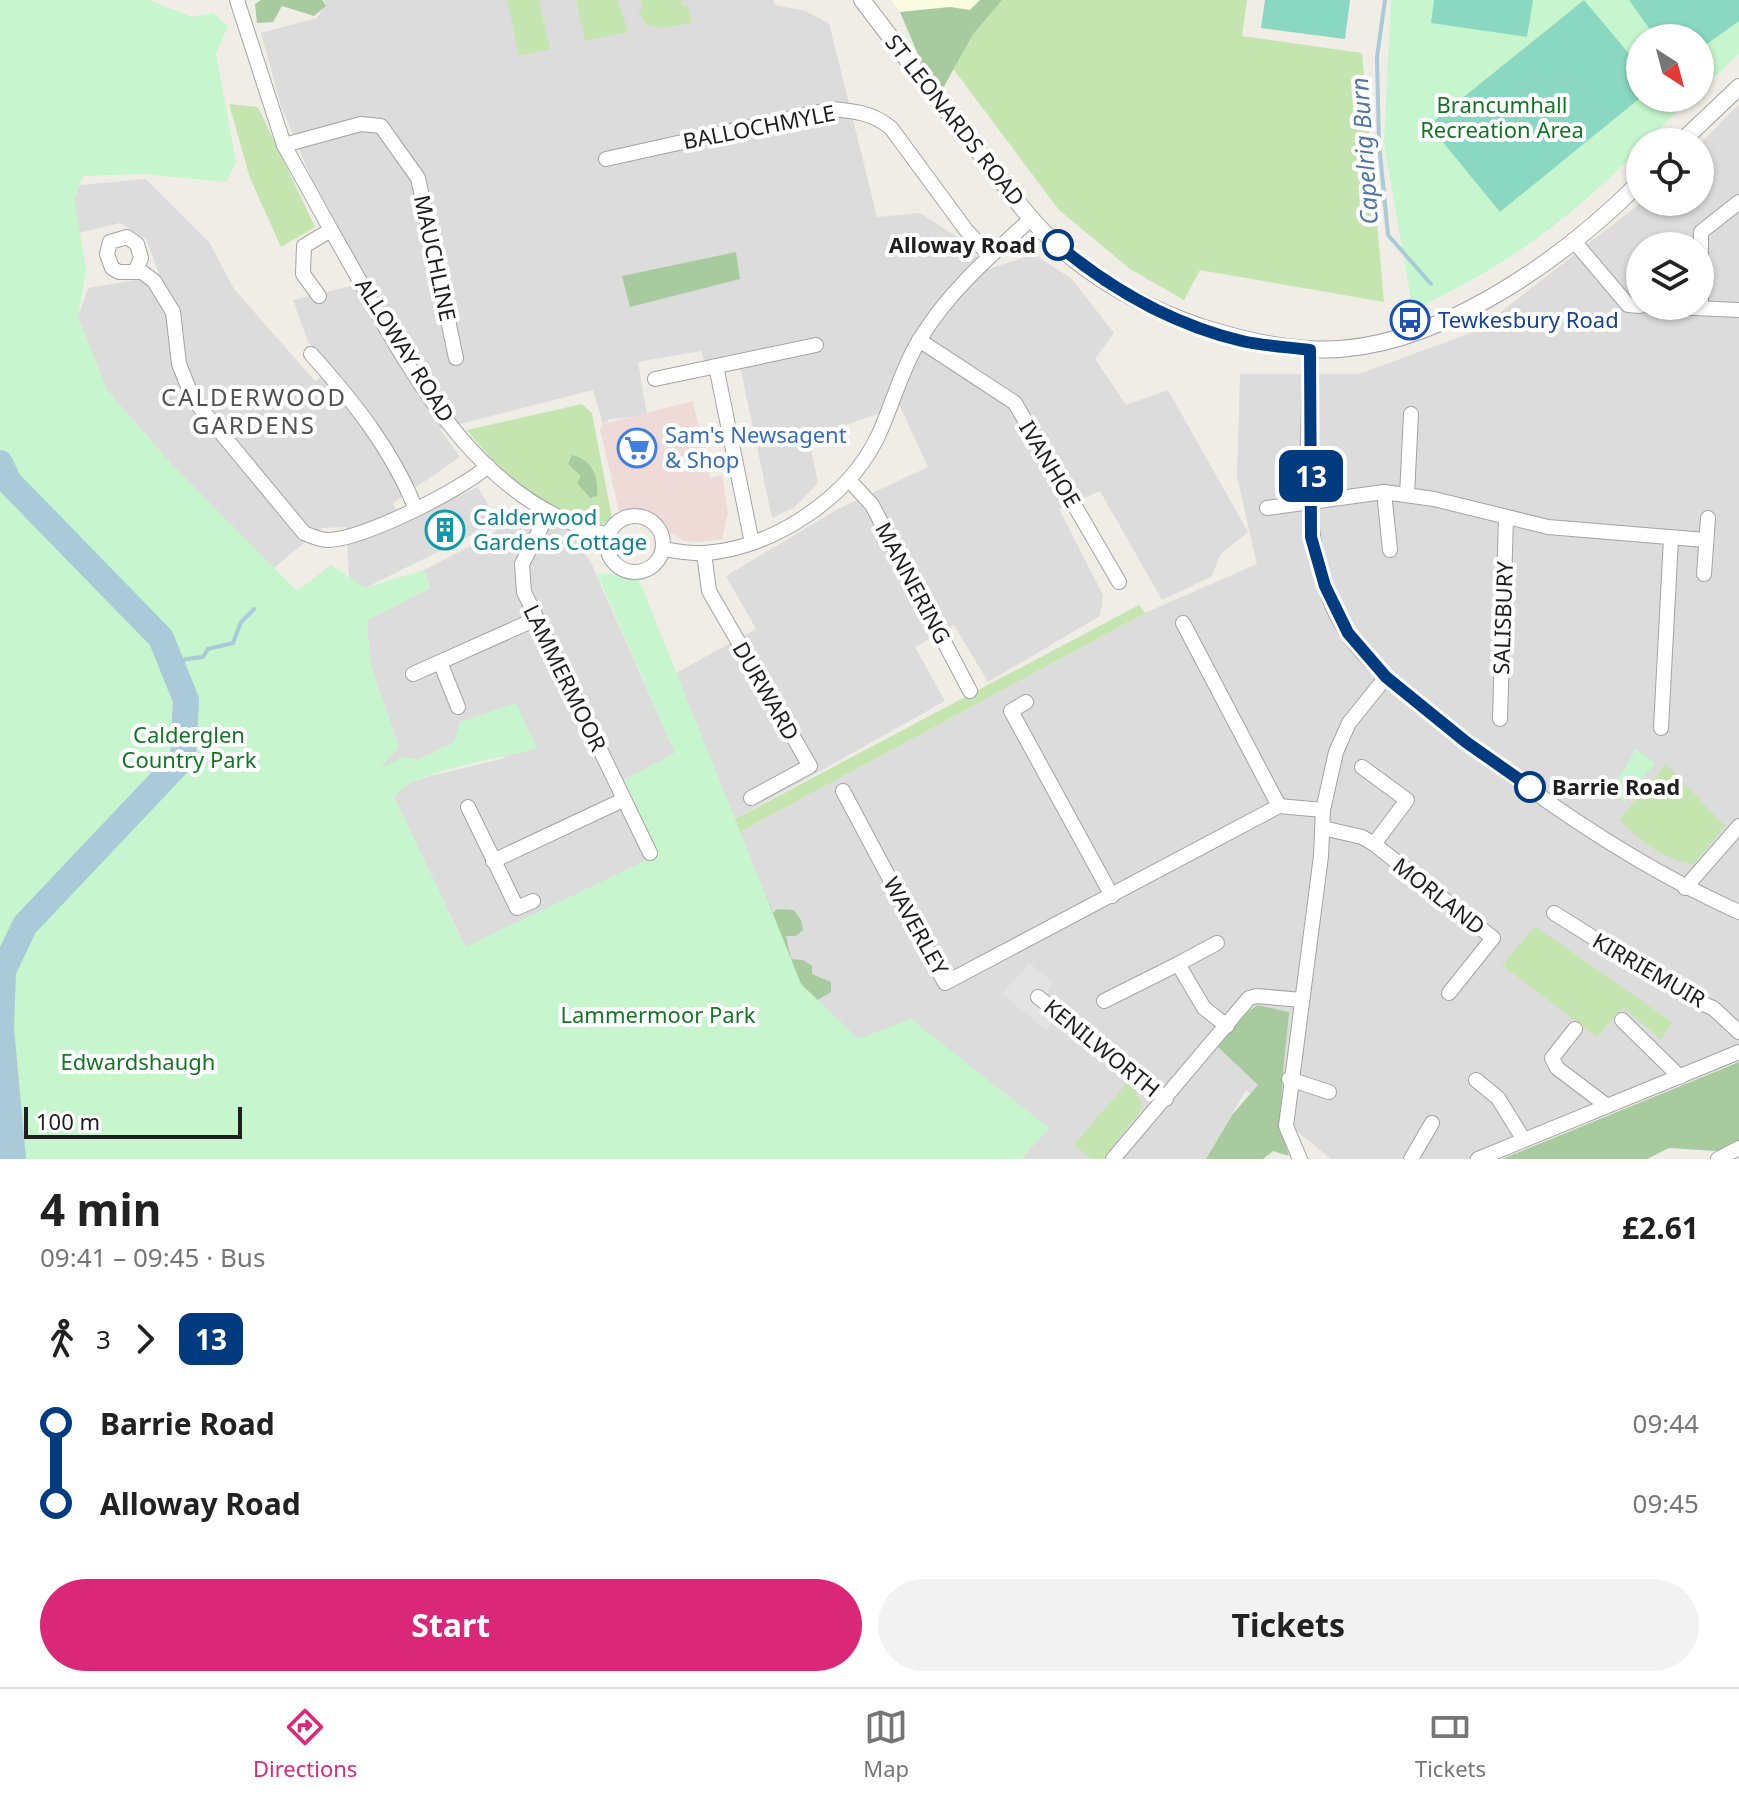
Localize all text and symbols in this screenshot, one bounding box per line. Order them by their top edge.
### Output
north arrow [1626,24,1714,112]
map controls [1626,24,1714,320]
street label: ST LEONARDS ROAD [879,27,1032,211]
water label: Capelrig Burn [1342,76,1385,226]
park label: Brancumhall Recreation Area [1420,89,1584,144]
street label: BALLOCHMYLE [680,97,838,155]
button: locate [1626,128,1714,216]
street label: MAUCHLINE [408,192,464,324]
place label: Alloway Road [889,229,1036,259]
marker: Alloway Road [1043,230,1073,260]
button: layers [1626,232,1714,320]
street label: ALLOWAY ROAD [349,272,462,427]
bus stop icon: Tewkesbury Road [1389,299,1431,341]
place label: Tewkesbury Road [1438,304,1619,334]
district label: CALDERWOOD GARDENS [161,380,347,441]
street label: IVANHOE [1013,414,1089,512]
place label: Sam's Newsagent & Shop [665,419,847,474]
supermarket icon: Sam's Newsagent & Shop [616,427,658,469]
line badge: 13 [1275,450,1347,502]
text: 13 [1295,457,1327,495]
place label: Calderwood Gardens Cottage [473,501,647,556]
building icon: Calderwood Gardens Cottage [424,509,466,551]
street label: MANNERING [869,517,958,649]
street label: SALISBURY [1485,560,1519,675]
street label: LAMMERMOOR [517,599,614,756]
street label: DURWARD [727,636,807,745]
park label: Calderglen Country Park [122,719,257,774]
place label: Barrie Road [1552,771,1680,801]
marker: Barrie Road [1515,772,1545,802]
street label: MORLAND [1387,850,1492,941]
street label: WAVERLEY [878,871,956,981]
street label: KIRRIEMUIR [1588,925,1712,1014]
street label: KENILWORTH [1038,991,1167,1103]
park label: Lammermoor Park [561,999,756,1029]
park label: Edwardshaugh [61,1046,215,1076]
scale bar [24,1103,242,1139]
text: 100 m [36,1106,100,1136]
text: 4 min [40,1179,161,1239]
text: £2.61 [1622,1207,1699,1248]
text: 09:41 – 09:45 · Bus [40,1239,265,1275]
icon: walk [40,1317,84,1361]
icon: forward [123,1317,167,1361]
text: 13 [195,1320,227,1358]
text: 3 [96,1321,111,1357]
text: Barrie Road [100,1403,275,1444]
text: 09:44 [1633,1405,1699,1441]
text: Alloway Road [100,1483,301,1524]
text: 09:45 [1633,1485,1699,1521]
button: Start [40,1579,862,1671]
button: Tickets [878,1579,1699,1671]
tab: Directions [253,1705,357,1783]
tab: Map [863,1705,909,1783]
tab: Tickets [1415,1705,1486,1783]

